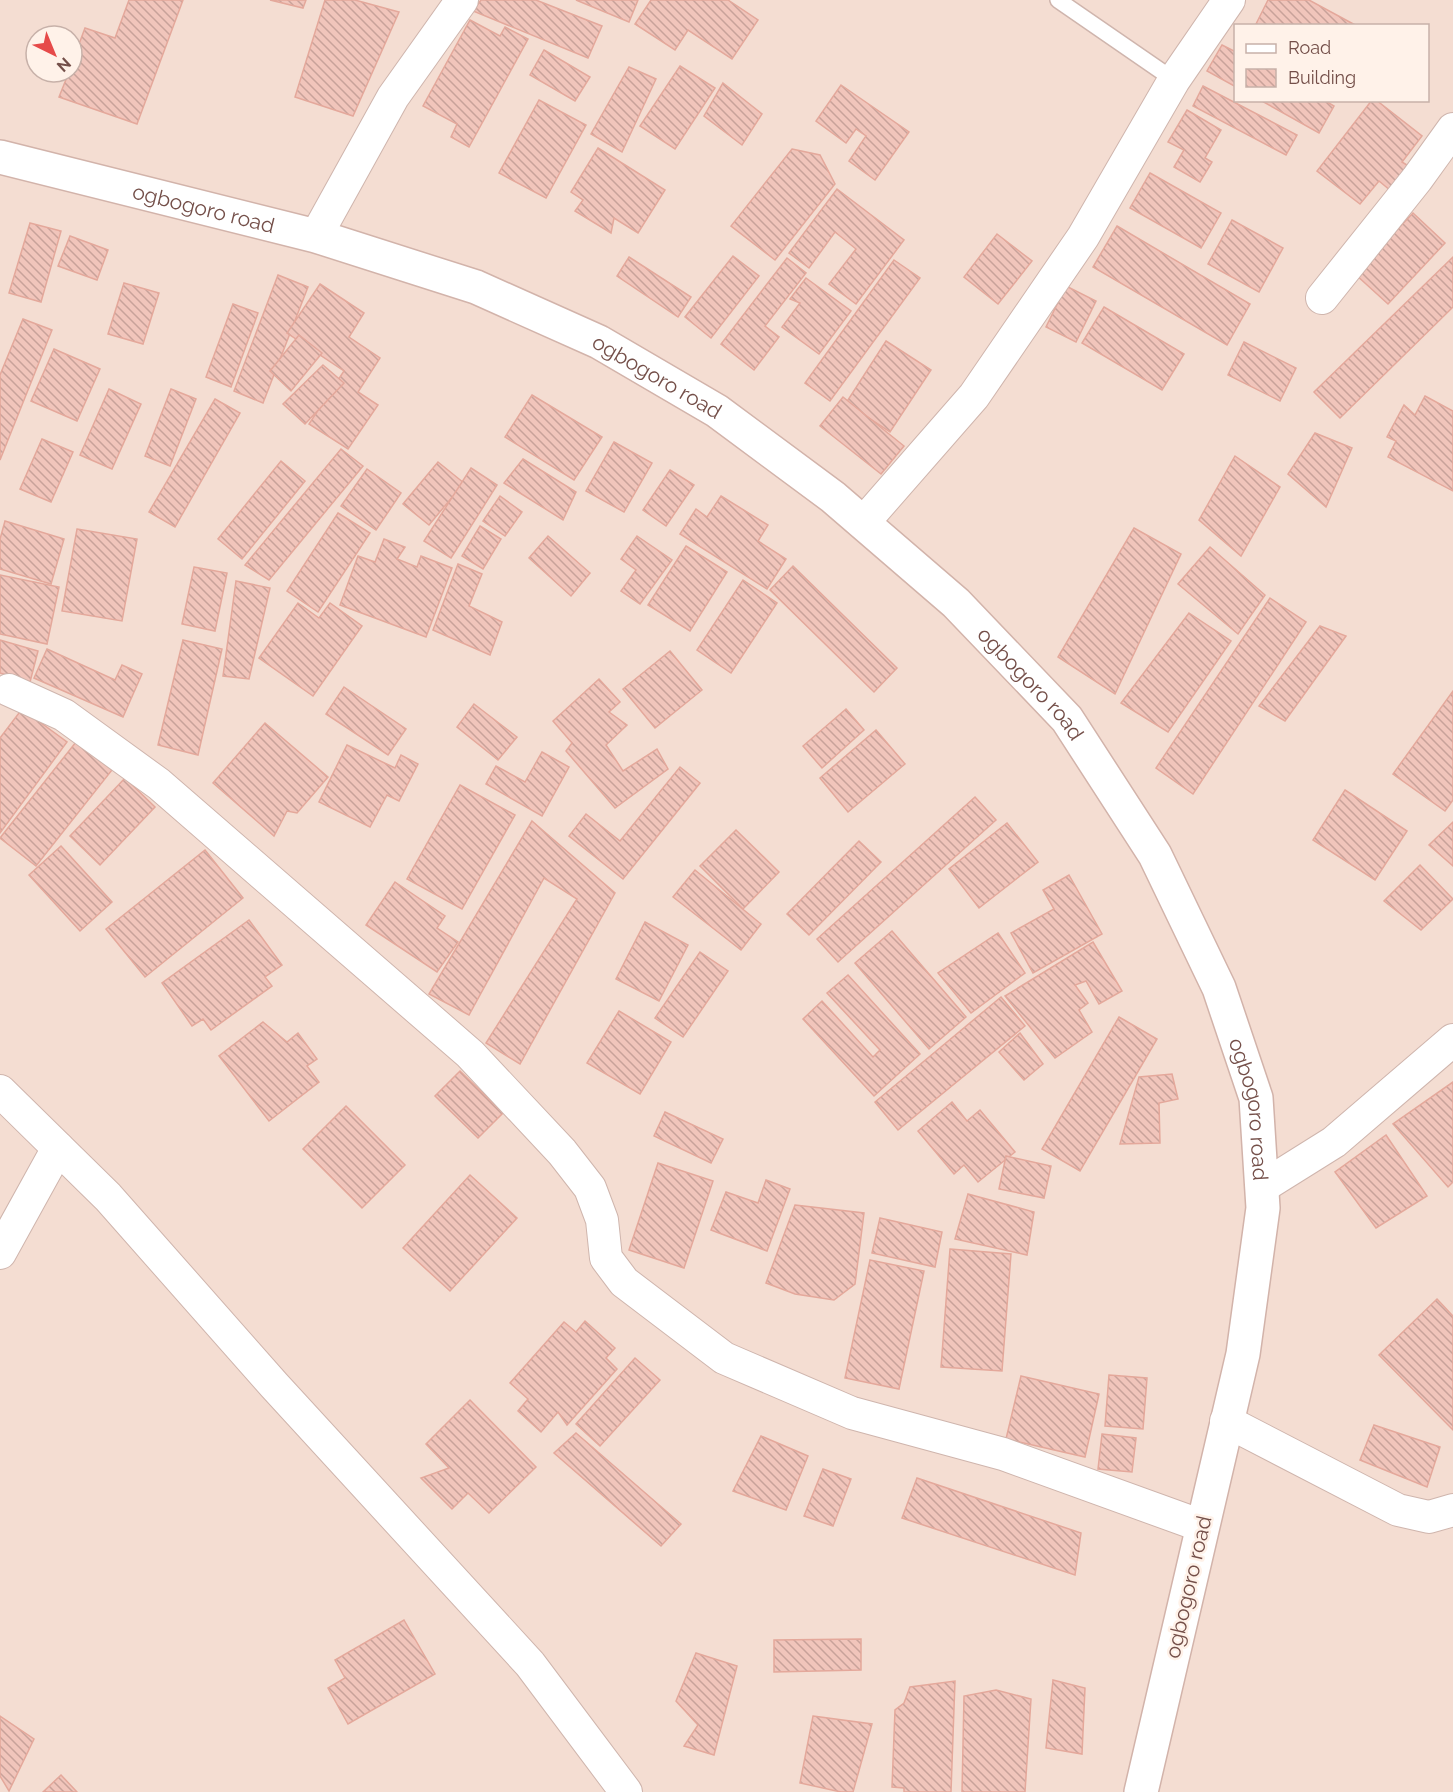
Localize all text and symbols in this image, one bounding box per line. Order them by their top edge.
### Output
north arrow [24,24,84,84]
legend [1234,24,1429,102]
text: Road [1288,37,1331,58]
text: N [53,53,75,76]
text: Building [1288,67,1356,88]
street label: ogbogoro road [130,178,277,238]
street label: ogbogoro road [588,329,726,424]
street label: ogbogoro road [973,621,1090,745]
street label: ogbogoro road [1224,1035,1274,1181]
street label: ogbogoro road [1159,1513,1217,1661]

